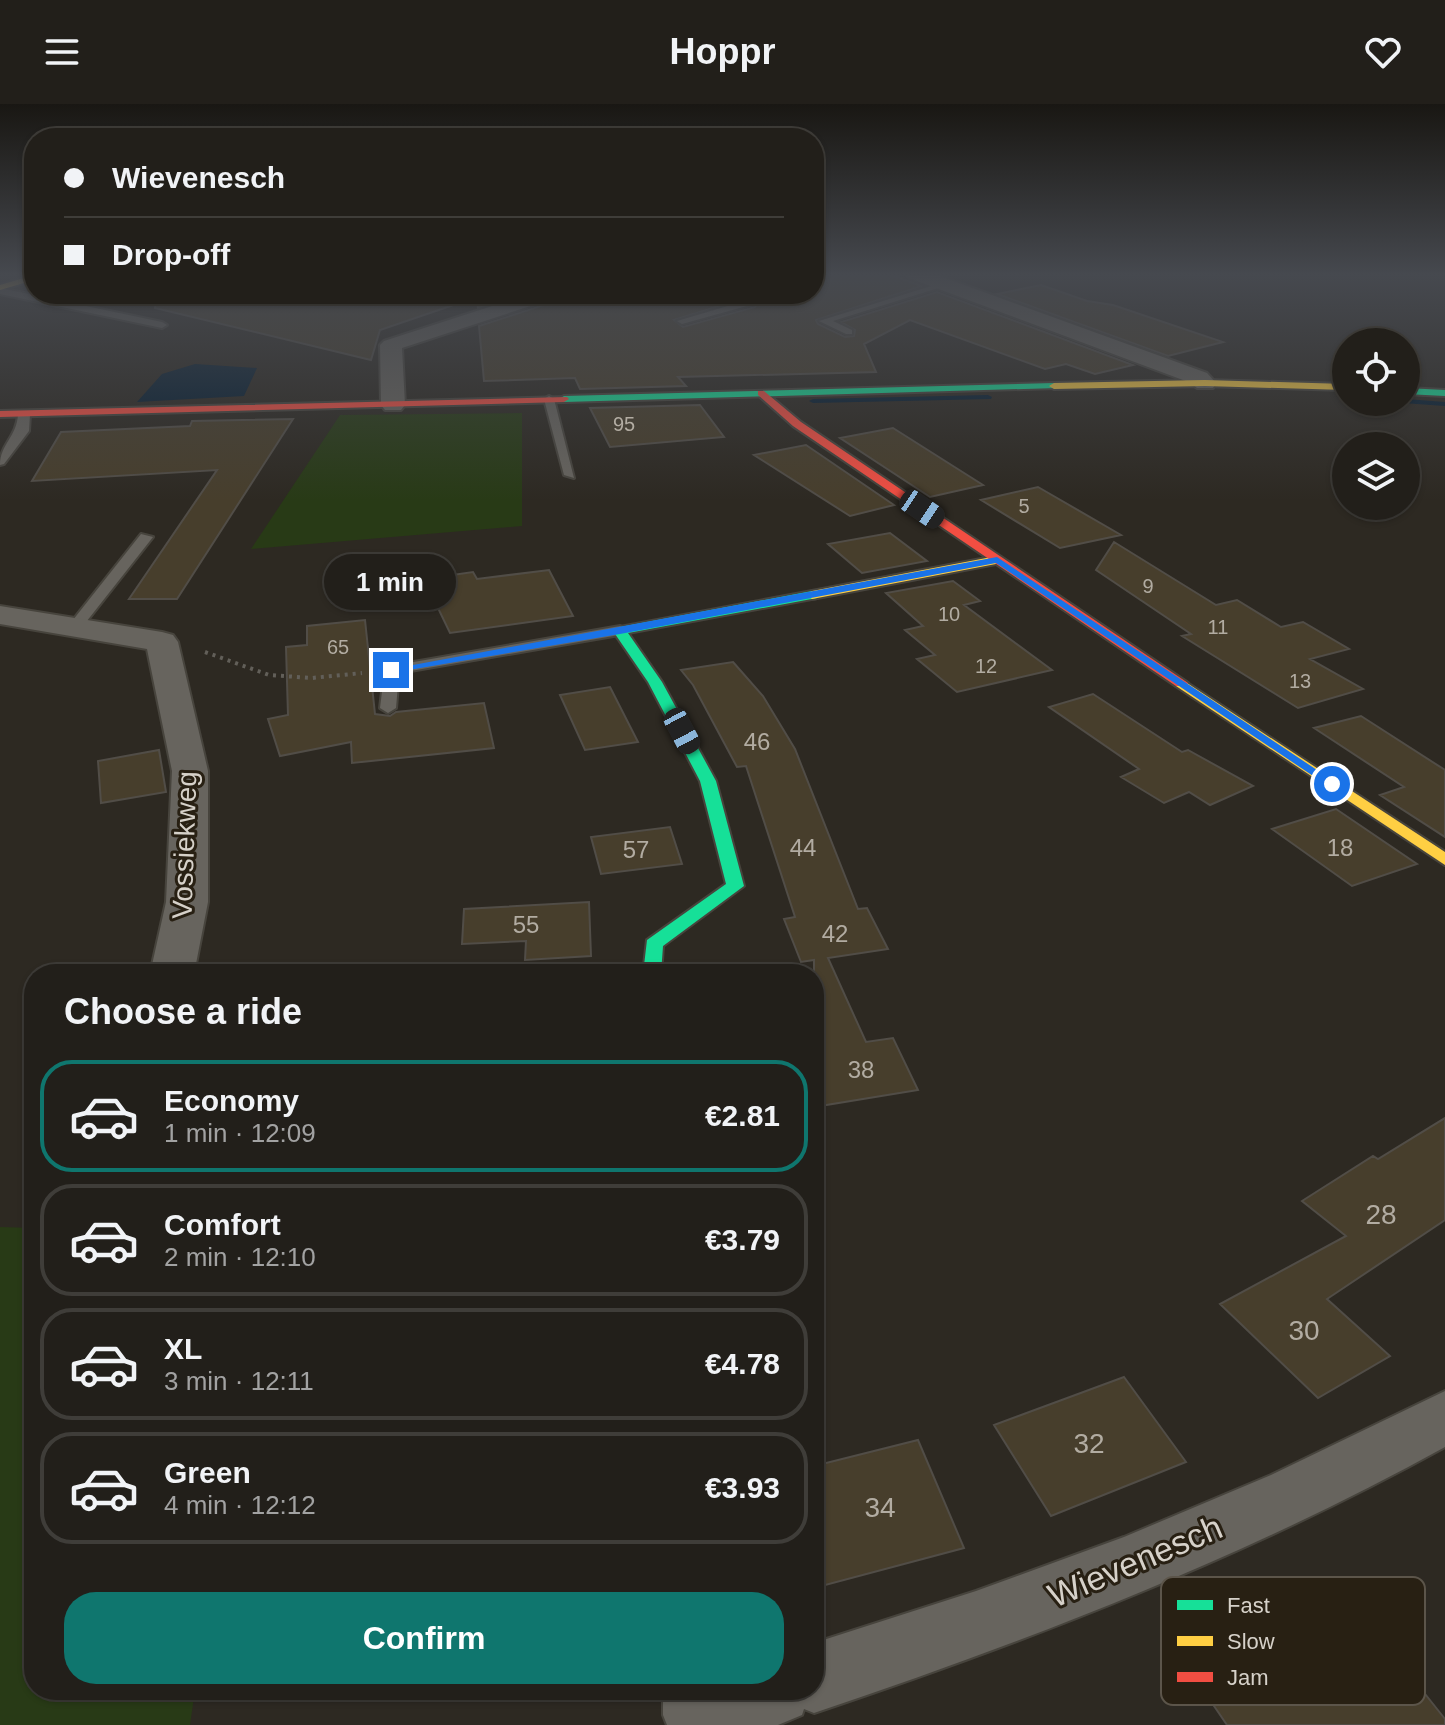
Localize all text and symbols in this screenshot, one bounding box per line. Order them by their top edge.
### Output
icon: menu [40,30,84,74]
icon: heart [1361,30,1405,74]
text: Hoppr [670,31,775,72]
text: Wievenesch [112,161,285,194]
text: Drop-off [112,238,230,271]
map controls [1332,328,1420,520]
button: locate [1332,328,1420,416]
house number: 95 [613,413,635,435]
button: layers [1332,432,1420,520]
car [895,486,949,532]
house number: 5 [1018,495,1030,517]
callout: 1 min [325,554,457,610]
text: 1 min [356,567,424,597]
house number: 9 [1142,575,1154,597]
house number: 10 [938,603,960,625]
house number: 11 [1208,616,1228,638]
house number: 65 [327,636,349,658]
route end [373,652,409,688]
house number: 12 [975,655,997,677]
house number: 13 [1289,670,1311,692]
car [660,704,704,758]
house number: 46 [744,728,770,755]
route start [1314,766,1350,802]
street label: Vossiekweg [166,771,203,919]
house number: 44 [790,834,816,861]
house number: 18 [1327,834,1353,861]
house number: 57 [623,836,649,863]
house number: 55 [513,911,539,938]
house number: 42 [822,920,848,947]
text: Choose a ride [64,991,302,1032]
house number: 38 [848,1056,874,1083]
icon: car [68,1080,140,1152]
text: Economy [164,1084,299,1117]
text: €2.81 [705,1099,780,1132]
text: 1 min · 12:09 [164,1118,316,1148]
house number: 28 [1365,1199,1397,1230]
icon: car [68,1204,140,1276]
text: Comfort [164,1208,281,1241]
text: €3.79 [705,1223,780,1256]
text: 2 min · 12:10 [164,1242,316,1272]
house number: 30 [1288,1315,1320,1346]
icon: car [68,1328,140,1400]
text: XL [164,1332,202,1365]
text: €4.78 [705,1347,780,1380]
text: 3 min · 12:11 [164,1366,314,1396]
house number: 32 [1073,1428,1105,1459]
icon: car [68,1452,140,1524]
text: Green [164,1456,251,1489]
text: €3.93 [705,1471,780,1504]
text: 4 min · 12:12 [164,1490,316,1520]
house number: 34 [864,1492,896,1523]
street label: Wievenesch [1042,1507,1228,1615]
legend [1161,1577,1425,1705]
button: Confirm [64,1592,784,1684]
text: Fast [1227,1593,1270,1618]
text: Slow [1227,1629,1275,1654]
text: Jam [1227,1665,1269,1690]

